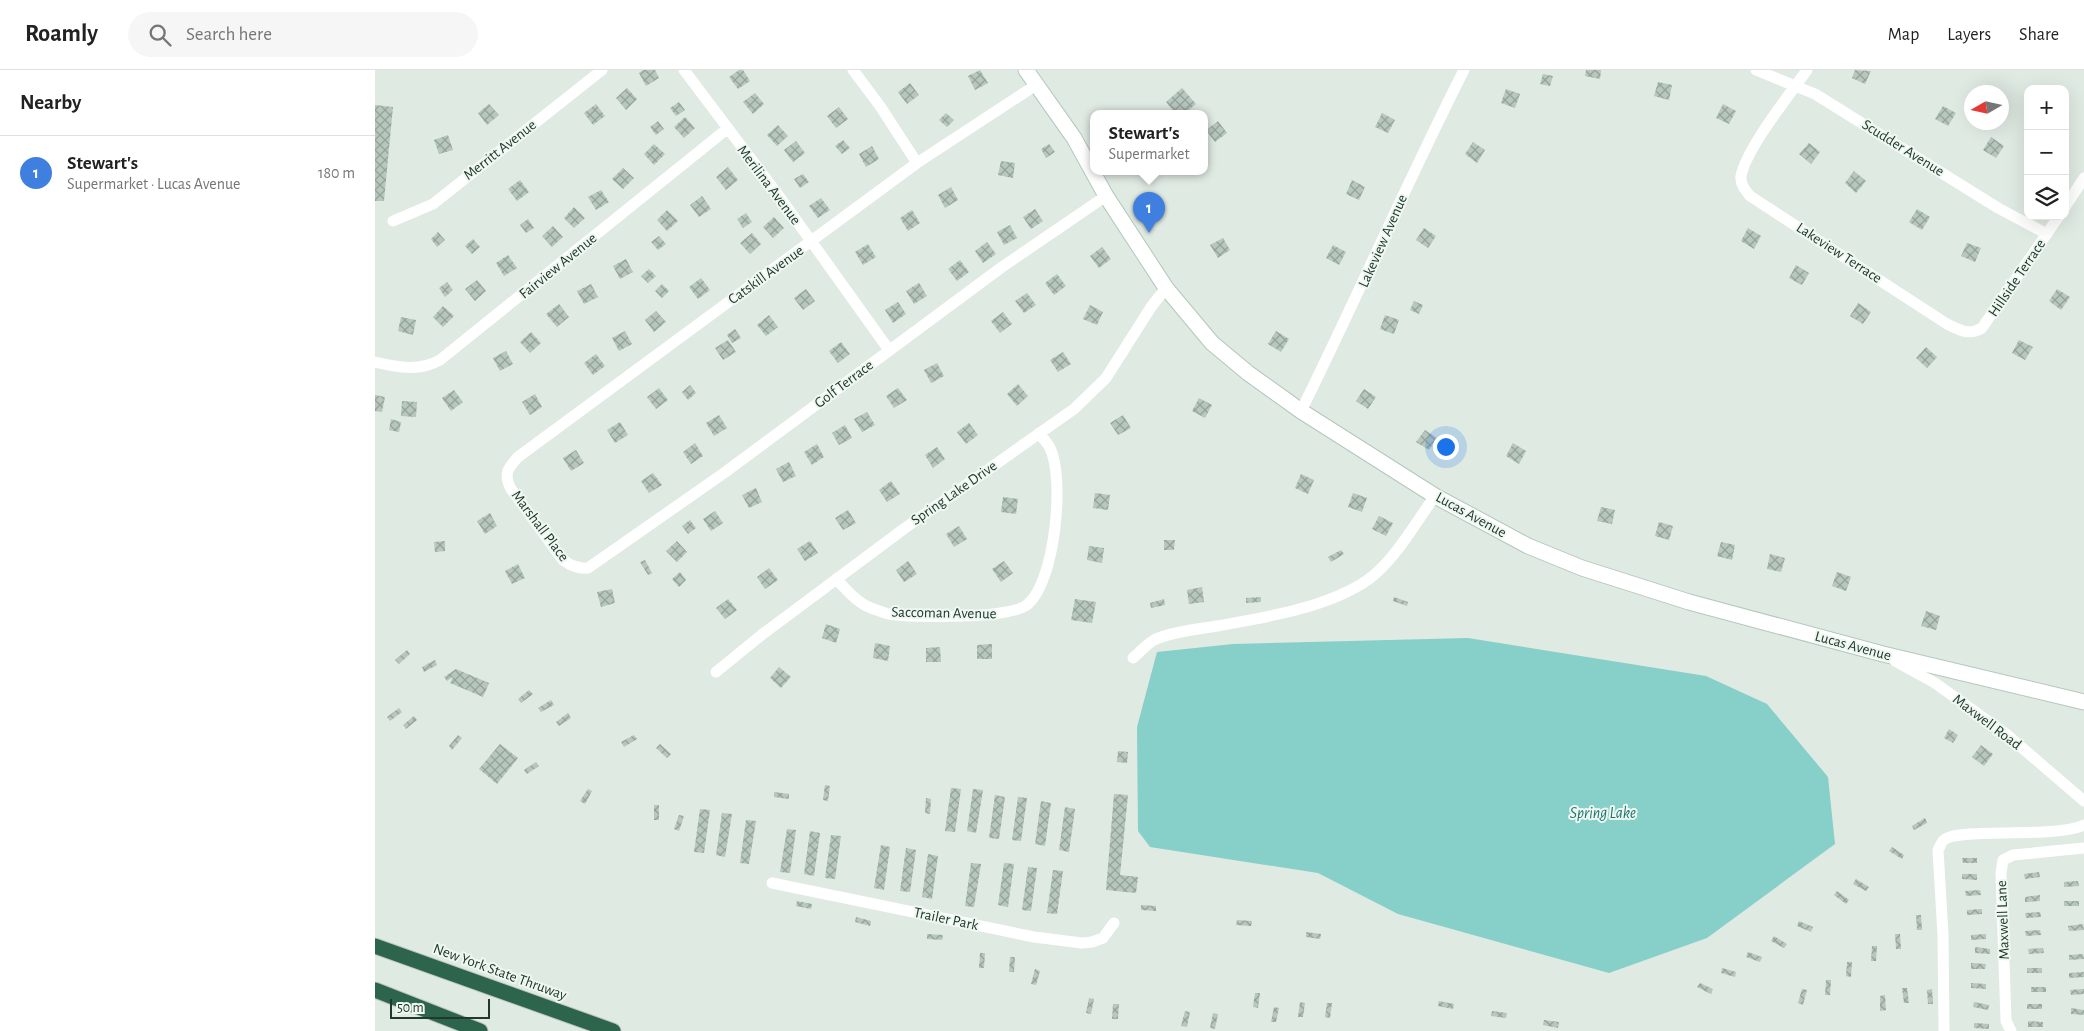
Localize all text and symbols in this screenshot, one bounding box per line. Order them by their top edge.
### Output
search box [128,12,478,57]
icon: search [146,21,174,49]
text: Roamly [25,22,98,46]
text: Search here [186,25,272,44]
text: Map [1888,26,1919,44]
text: Layers [1947,26,1991,44]
text: Share [2019,26,2059,44]
north arrow [1964,85,2009,130]
map controls [2024,85,2069,220]
button: + [2024,85,2069,130]
text: Nearby [20,92,81,113]
popup [1090,110,1208,175]
street label: Merritt Avenue [461,117,539,183]
street label: Scudder Avenue [1859,117,1947,179]
text: Stewart's [1108,124,1180,143]
button: − [2024,130,2069,175]
street label: Merilina Avenue [734,142,804,228]
text: Supermarket [1108,146,1190,162]
text: Stewart's [67,154,138,173]
text: 1 [33,165,39,181]
text: 180 m [318,165,355,181]
button: layers [2024,175,2069,220]
text: Supermarket · Lucas Avenue [67,176,240,192]
pin: 1 [1133,192,1165,233]
street label: Lakeview Avenue [1356,192,1410,290]
street label: Lakeview Terrace [1794,220,1884,286]
street label: Fairview Avenue [516,230,600,302]
street label: Hillside Terrace [1986,236,2048,320]
street label: Catskill Avenue [726,243,807,307]
street label: Golf Terrace [812,357,876,411]
your location [1433,434,1459,460]
street label: Spring Lake Drive [908,458,1000,528]
street label: Marshall Place [509,488,571,564]
street label: Lucas Avenue [1433,489,1509,541]
street label: Saccoman Avenue [891,605,997,621]
street label: Lucas Avenue [1813,629,1893,663]
street label: Maxwell Road [1950,691,2024,753]
water label: Spring Lake [1570,805,1636,822]
street label: Maxwell Lane [1994,880,2012,960]
street label: Trailer Park [912,905,980,933]
street label: New York State Thruway [431,941,569,1003]
scale bar [390,996,490,1019]
text: 50 m [397,1001,424,1015]

